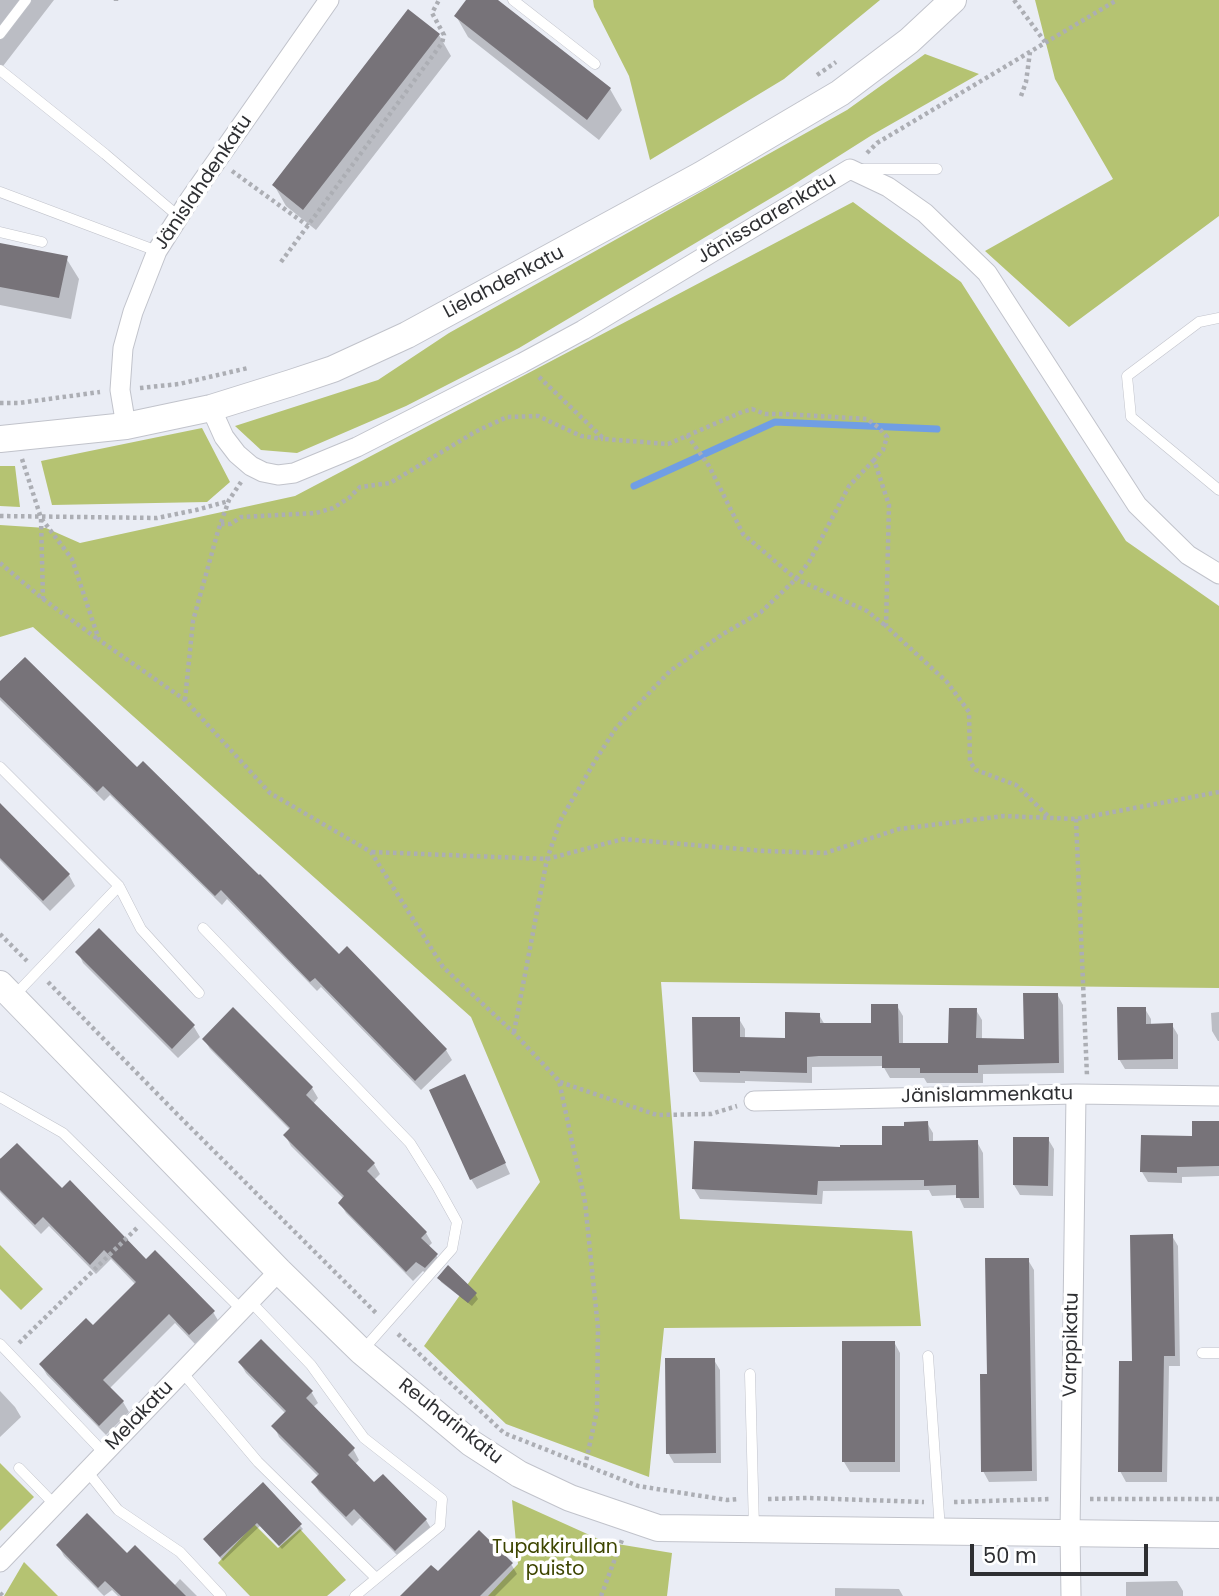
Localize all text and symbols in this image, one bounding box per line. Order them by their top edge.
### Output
street label: Jänislahdenkatu [150,111,258,255]
street label: Jänissaarenkatu [693,169,841,269]
street label: Lielahdenkatu [440,242,568,324]
street label: Jänislammenkatu [901,1083,1073,1109]
street label: Varppikatu [1060,1292,1084,1398]
street label: Reuharinkatu [393,1374,507,1470]
street label: Melakatu [101,1377,179,1455]
scale bar [974,1530,1152,1574]
park label: Tupakkirullan puisto [492,1537,618,1581]
text: 50 m [983,1541,1037,1570]

